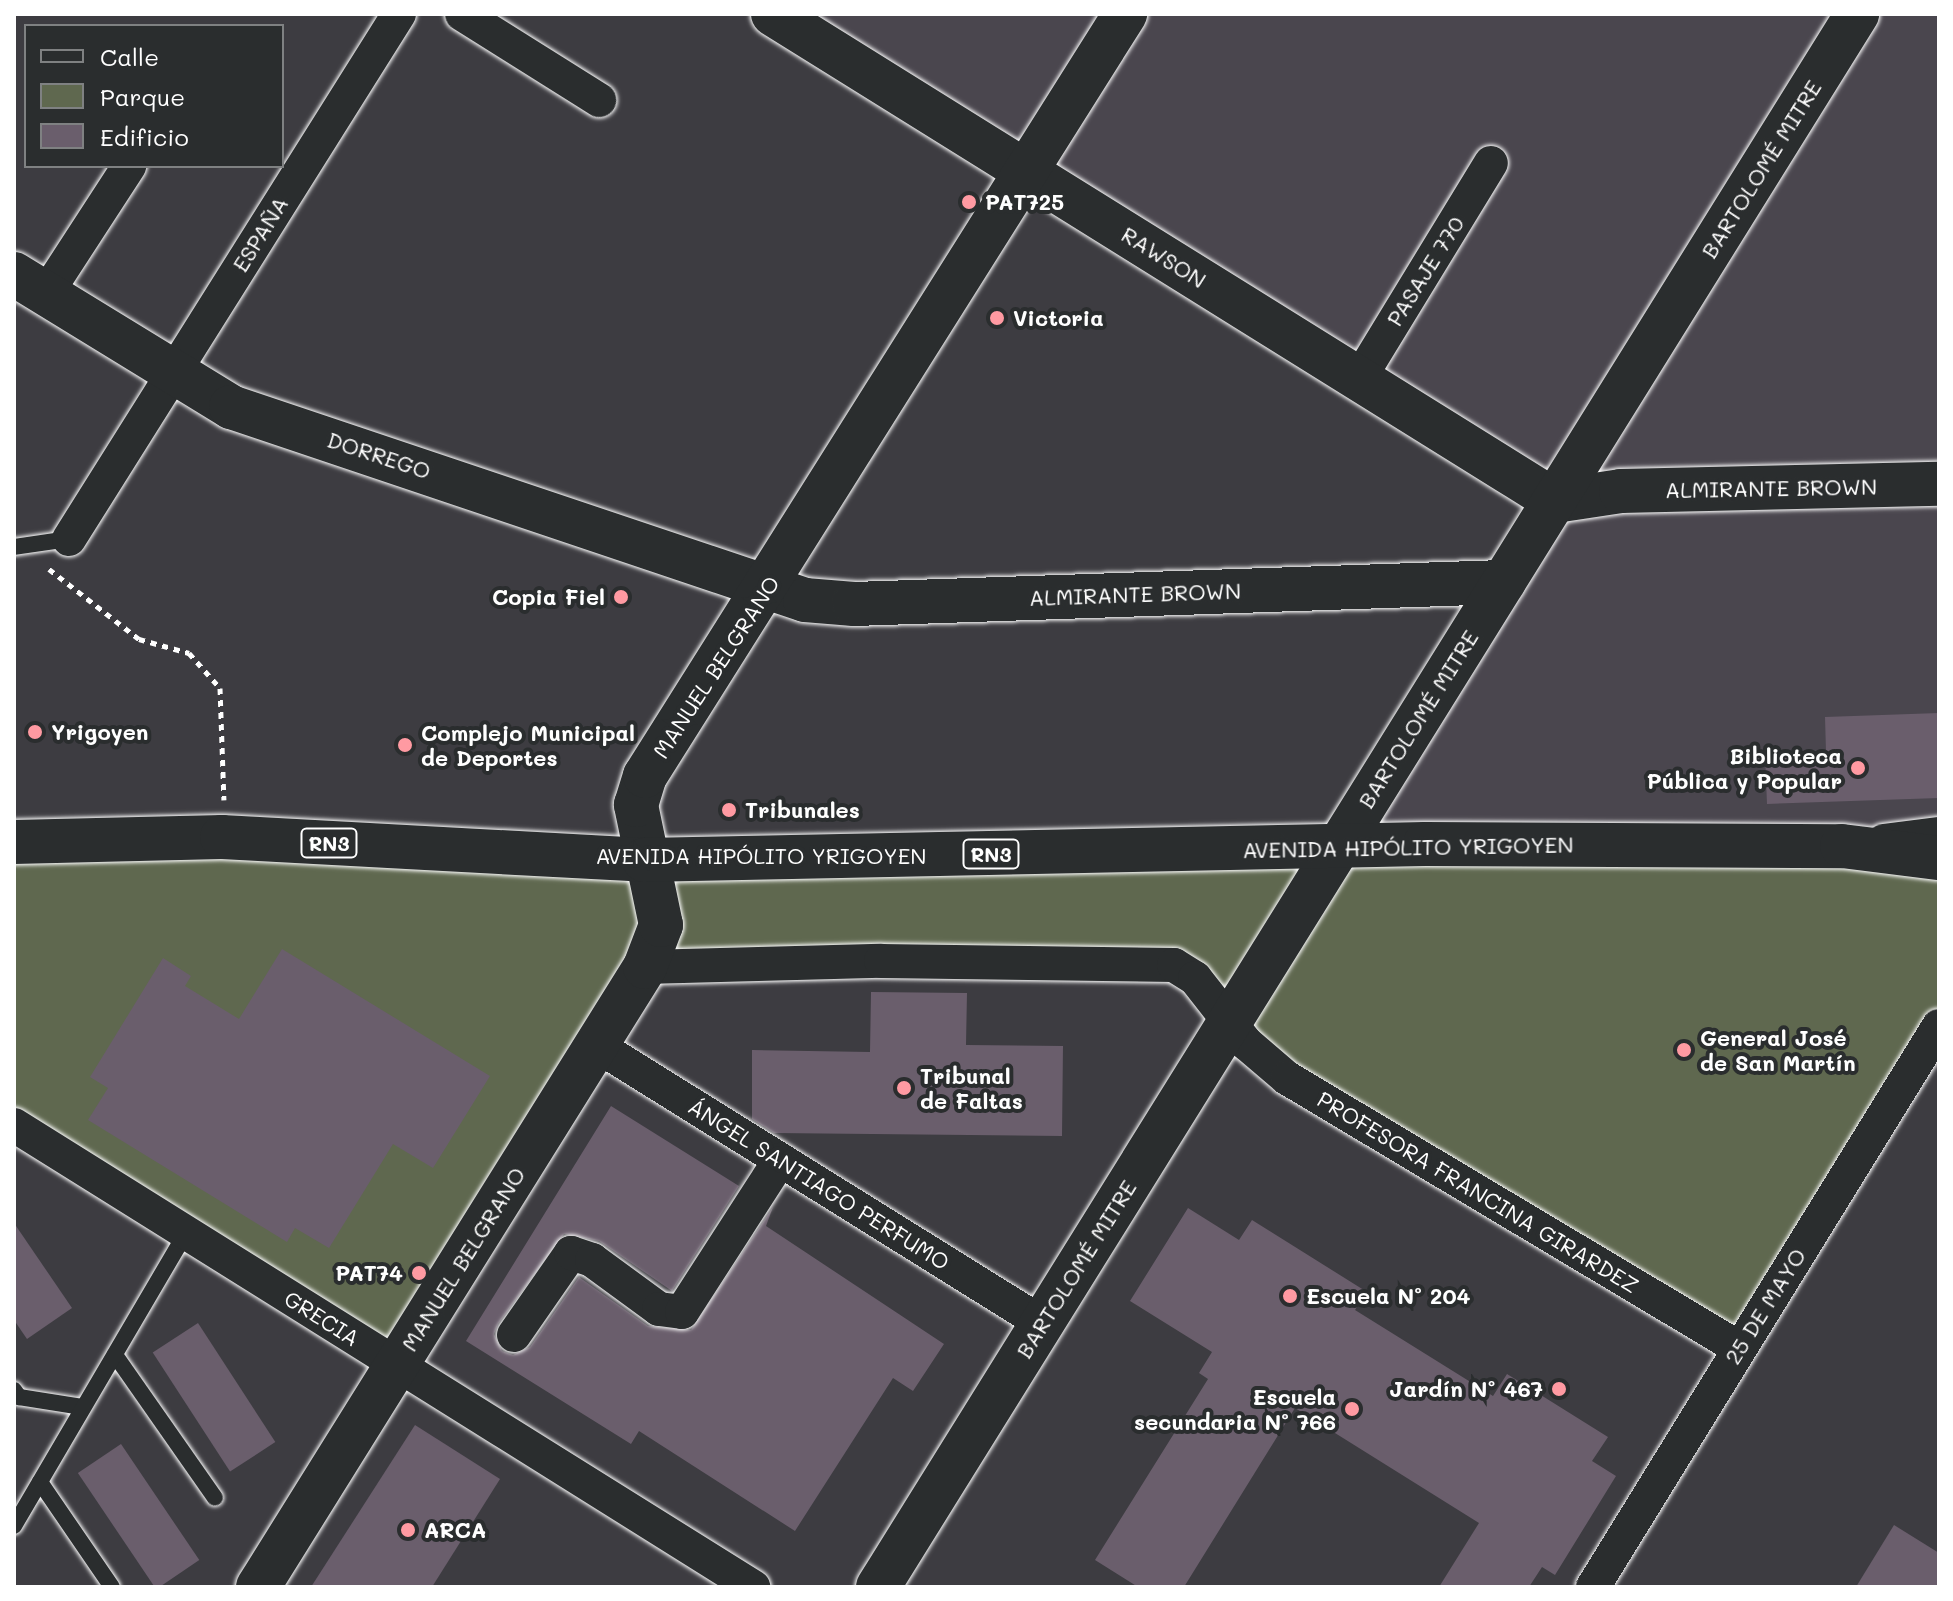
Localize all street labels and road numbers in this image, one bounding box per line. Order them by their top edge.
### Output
street label: BARTOLOMÉ MITRE [1695,75,1827,263]
street label: ESPAÑA [227,192,293,276]
street label: PASAJE 770 [1381,211,1469,331]
street label: RAWSON [1117,221,1211,293]
street label: DORREGO [324,426,434,484]
street label: ALMIRANTE BROWN [1665,473,1877,503]
street label: MANUEL BELGRANO [647,571,785,763]
street label: ALMIRANTE BROWN [1029,577,1241,611]
street label: BARTOLOMÉ MITRE [1352,625,1484,813]
road number: RN3 [299,827,359,859]
street label: AVENIDA HIPÓLITO YRIGOYEN [1242,831,1574,863]
road number: RN3 [961,838,1021,870]
street label: AVENIDA HIPÓLITO YRIGOYEN [595,843,927,869]
street label: PROFESORA FRANCINA GIRARDEZ [1313,1085,1643,1299]
street label: ÁNGEL SANTIAGO PERFUMO [684,1093,954,1275]
street label: MANUEL BELGRANO [396,1162,530,1356]
street label: BARTOLOMÉ MITRE [1010,1175,1142,1363]
street label: 25 DE MAYO [1719,1243,1811,1369]
street label: GRECIA [280,1285,364,1351]

